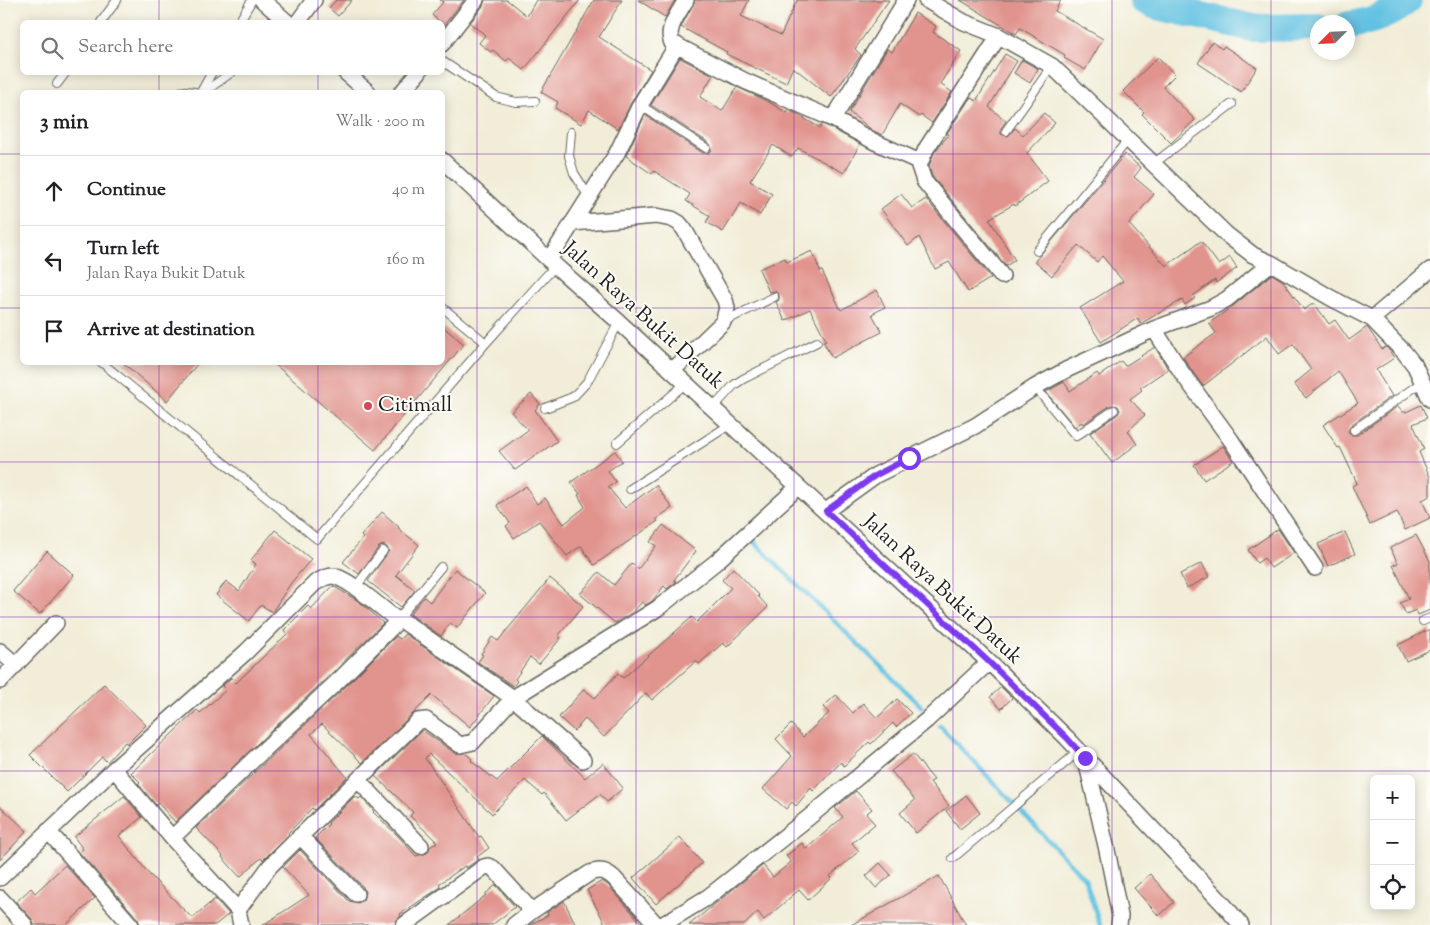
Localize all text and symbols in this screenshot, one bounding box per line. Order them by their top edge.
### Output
north arrow [1310,15,1355,60]
search box [20,20,445,75]
icon: search [38,34,66,62]
text: Search here [78,34,173,61]
text: 3 min [40,108,89,138]
text: Walk · 200 m [336,111,425,134]
icon: ahead [40,177,68,205]
text: Continue [87,177,166,204]
text: 40 m [392,179,425,202]
street label: Jalan Raya Bukit Datuk [555,234,731,397]
text: Turn left [87,236,159,263]
icon: left [40,247,68,275]
text: 160 m [387,249,425,272]
text: Jalan Raya Bukit Datuk [87,263,246,286]
icon: arrive [40,317,68,345]
text: Arrive at destination [87,317,255,344]
place label: Citimall [378,391,453,421]
marker: Citimall [362,400,374,412]
route start [898,447,921,470]
street label: Jalan Raya Bukit Datuk [855,507,1029,672]
route end [1074,747,1097,770]
map controls [1370,775,1415,910]
button: + [1370,775,1415,820]
button: − [1370,820,1415,865]
button: locate [1370,865,1415,910]

